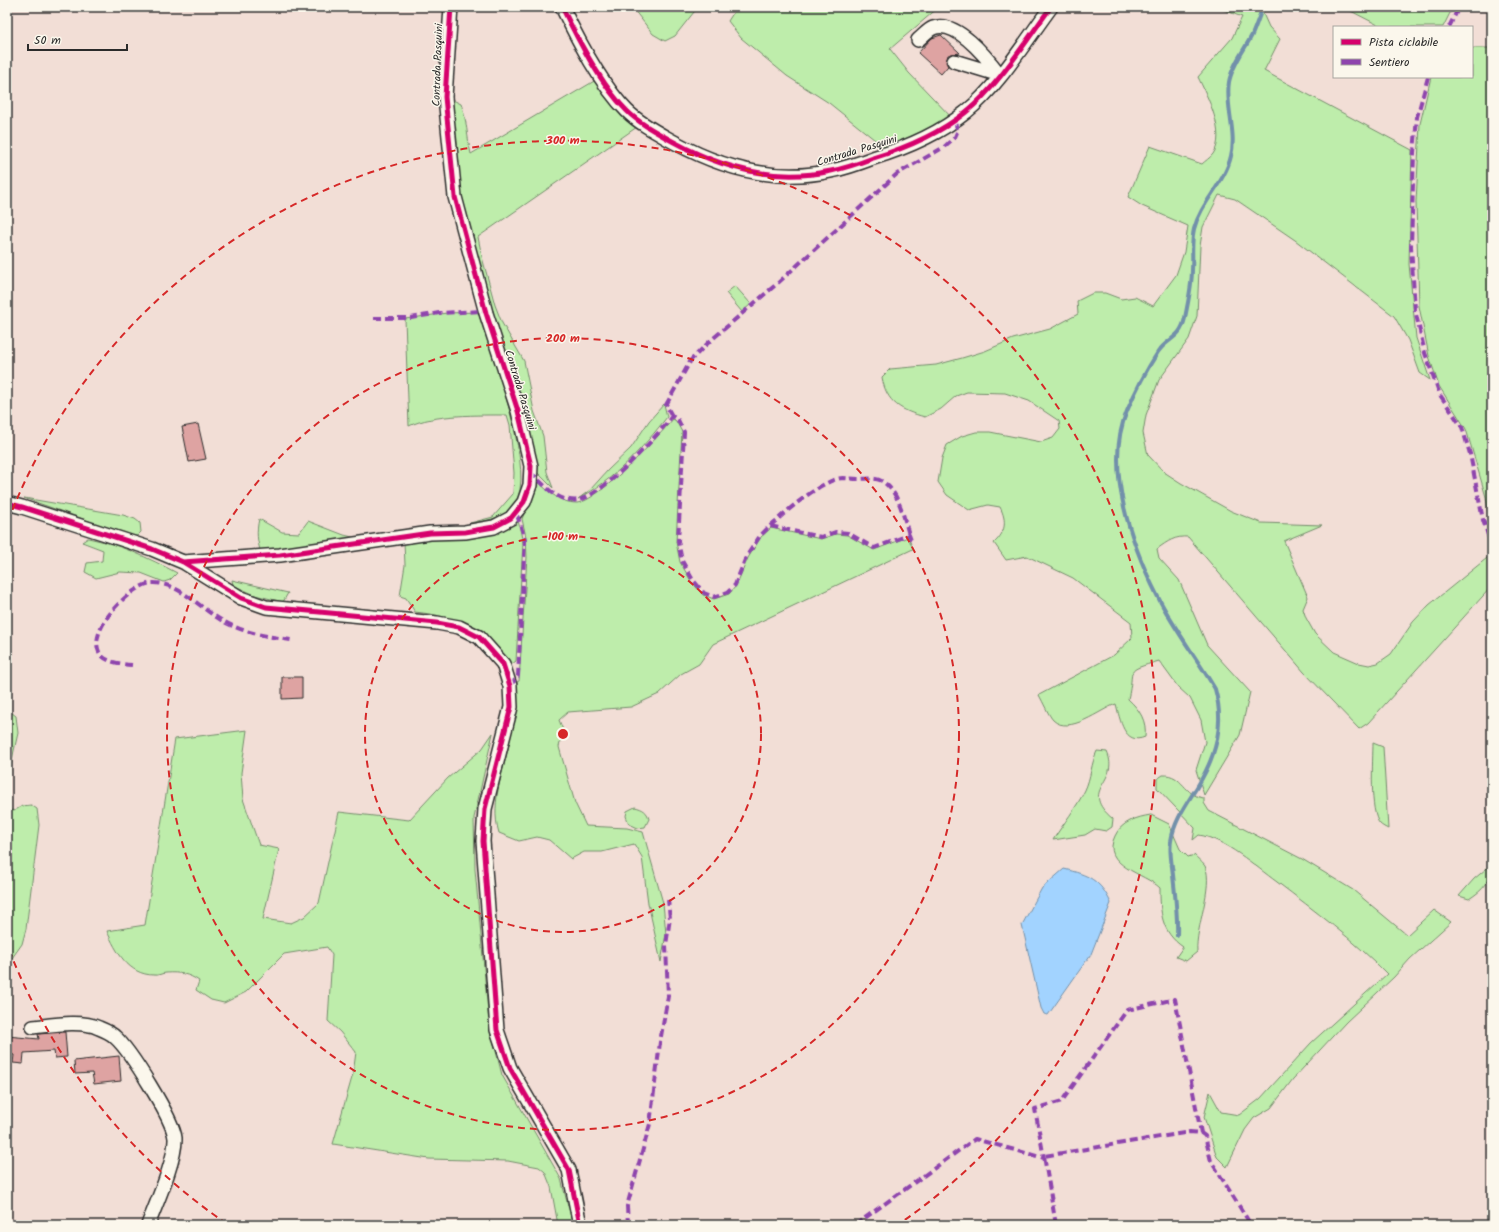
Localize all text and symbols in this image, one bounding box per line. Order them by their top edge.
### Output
street label: Contrada Pasquini [428,23,448,107]
scale bar [28,26,127,52]
legend [1333,26,1473,78]
text: 50 m [34,31,61,50]
text: Pista ciclabile [1369,33,1439,52]
text: Sentiero [1369,53,1409,72]
street label: Contrada Pasquini [815,130,900,172]
text: 300 m [545,131,580,150]
text: 200 m [546,329,580,348]
street label: Contrada Pasquini [499,348,541,433]
text: 100 m [548,527,578,546]
centre of rings [556,727,570,741]

